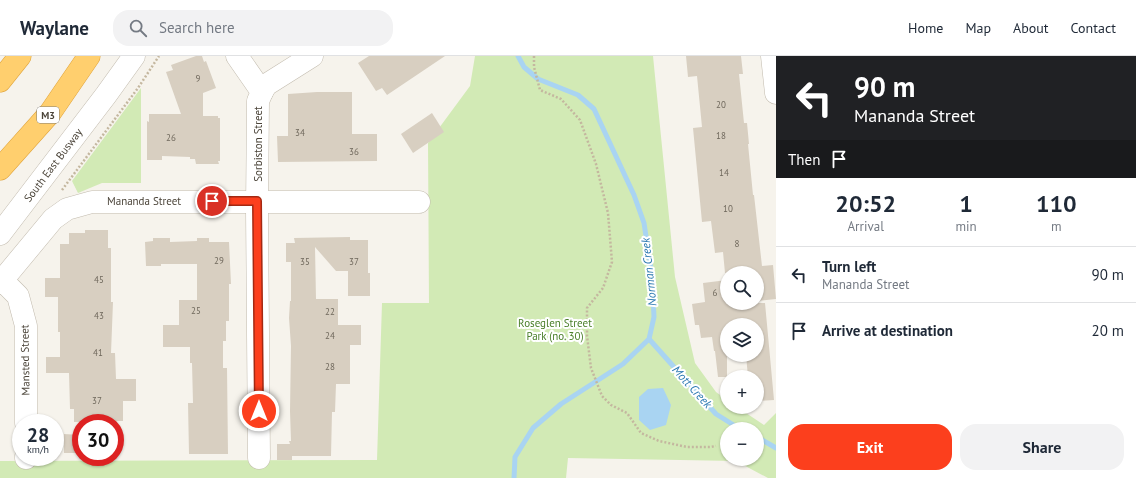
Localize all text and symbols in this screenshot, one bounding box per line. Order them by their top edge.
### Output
search box [113,10,393,46]
text: Waylane [20,16,89,40]
icon: search [127,17,149,39]
text: Search here [159,18,235,37]
text: Home [908,19,943,37]
text: Map [965,19,991,37]
text: About [1013,19,1049,37]
text: Contact [1071,19,1116,37]
text: 90 m [854,68,915,105]
icon: left [788,72,840,124]
house number: 9 [196,73,201,84]
house number: 20 [716,99,726,110]
text: Mananda Street [854,104,975,127]
street label: Sorbiston Street [251,106,265,182]
road number: M3 [37,107,59,123]
street label: South East Busway [21,125,86,205]
house number: 34 [295,127,305,138]
house number: 18 [716,130,726,141]
house number: 26 [166,132,176,143]
house number: 36 [349,146,359,157]
icon: arrive [828,148,850,170]
text: Then [788,150,820,169]
house number: 14 [719,167,729,178]
pin [195,184,229,218]
text: 20:52 [835,188,896,219]
text: 1 [959,188,973,219]
text: 110 [1036,188,1077,219]
icon: arrive [201,190,223,212]
street label: Mananda Street [107,194,181,208]
house number: 10 [723,203,733,214]
text: Arrival [848,218,884,235]
text: min [955,218,977,235]
text: m [1051,218,1062,235]
water label: Norman Creek [637,237,660,307]
house number: 8 [735,238,740,249]
house number: 29 [214,255,224,266]
house number: 35 [300,256,310,267]
house number: 37 [349,256,359,267]
text: Turn left [822,257,876,276]
icon: left [788,264,810,286]
text: 90 m [1091,265,1124,284]
map controls [720,266,764,466]
button: search [720,266,764,310]
house number: 45 [94,274,104,285]
text: Mananda Street [822,276,910,293]
house number: 6 [713,287,718,298]
house number: 25 [191,305,201,316]
house number: 22 [325,306,335,317]
house number: 43 [94,310,104,321]
park label: Roseglen Street Park (no. 30) [518,316,592,343]
button: layers [720,318,764,362]
icon: arrive [788,320,810,342]
text: Arrive at destination [822,321,953,340]
text: 20 m [1091,321,1124,340]
street label: Mansted Street [17,324,33,396]
house number: 24 [325,330,335,341]
house number: 41 [93,347,103,358]
house number: 28 [325,361,335,372]
water label: Mott Creek [669,362,716,412]
button: + [720,370,764,414]
position arrow [238,390,280,432]
house number: 37 [92,395,102,406]
speed limit sign: 30 [72,414,124,466]
text: 28 [27,422,49,448]
button: − [720,422,764,466]
button: Exit [788,424,952,470]
button: Share [960,424,1124,470]
text: km/h [27,443,49,456]

